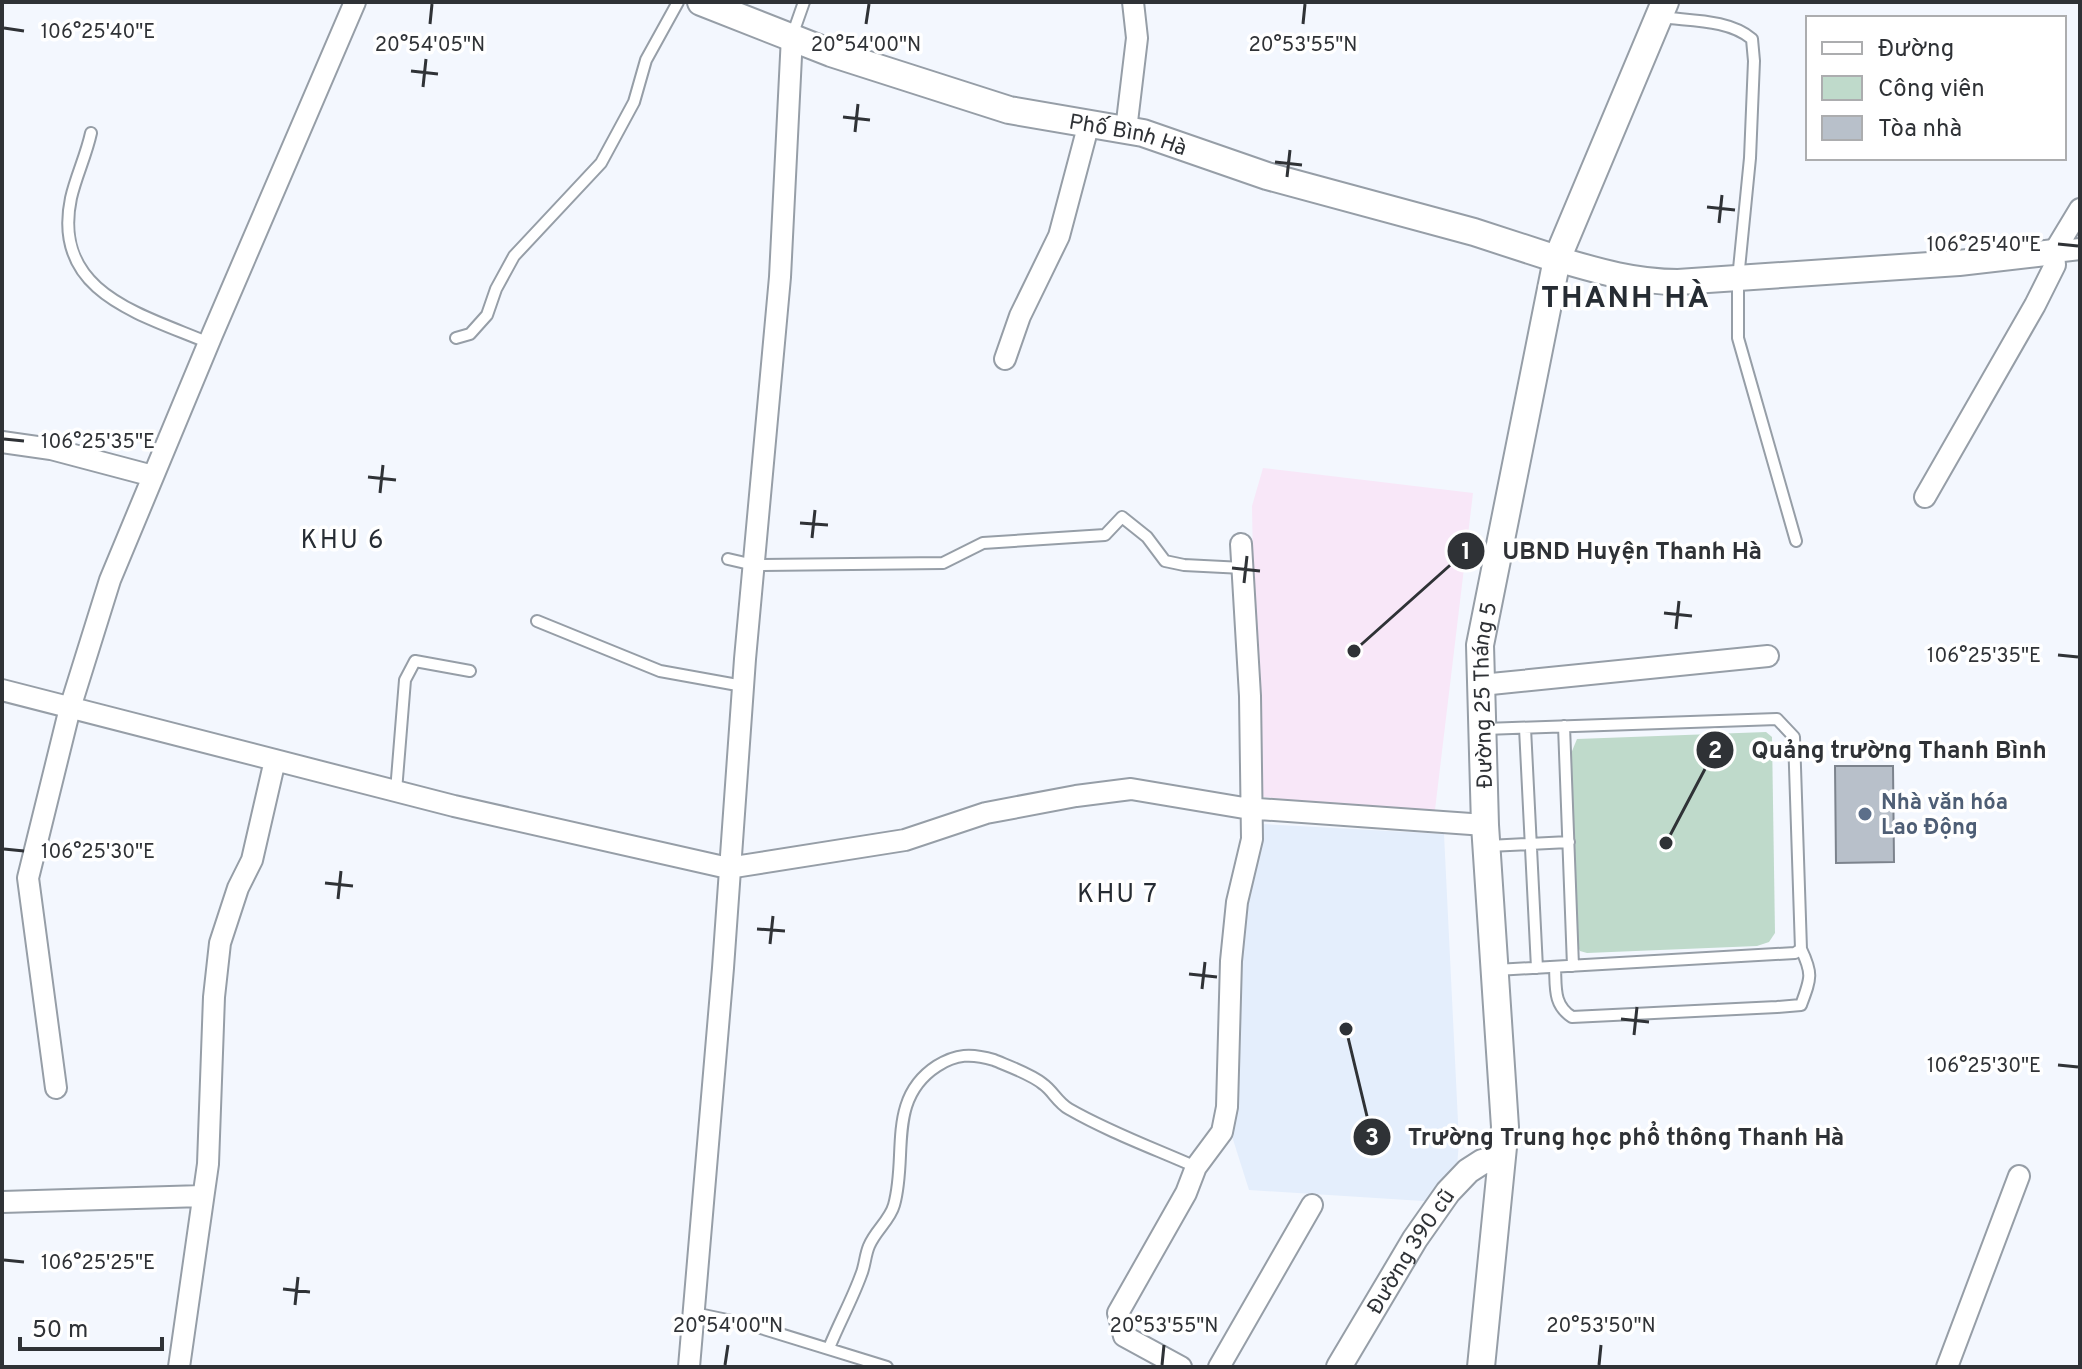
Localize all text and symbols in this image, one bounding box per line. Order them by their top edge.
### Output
legend [1806,16,2066,160]
text: 106°25'40"E [41,20,155,46]
text: 20°54'05"N [375,33,485,59]
text: 20°54'00"N [811,33,921,59]
text: 20°53'55"N [1248,33,1358,59]
text: Đường [1878,35,1954,65]
text: Công viên [1878,75,1985,105]
street label: Phố Bình Hà [1067,110,1190,163]
text: Tòa nhà [1878,115,1962,145]
text: 106°25'40"E [1927,233,2041,259]
district label: THANH HÀ [1541,279,1711,318]
text: 106°25'35"E [41,430,155,456]
district label: KHU 6 [301,525,385,558]
callout: UBND Huyện Thanh Hà [1446,527,1778,575]
text: 1 [1461,538,1471,568]
text: UBND Huyện Thanh Hà [1502,538,1762,568]
street label: Đường 25 Tháng 5 [1469,600,1504,789]
text: 106°25'35"E [1927,644,2041,670]
callout: Quảng trường Thanh Bình [1695,726,2063,774]
text: 2 [1708,737,1722,767]
text: Quảng trường Thanh Bình [1751,737,2047,767]
place label: Nhà văn hóa Lao Động [1881,790,2008,842]
marker: Nhà văn hóa Lao Động [1856,805,1874,823]
text: 106°25'30"E [41,840,155,866]
district label: KHU 7 [1077,879,1159,912]
text: 106°25'30"E [1927,1054,2041,1080]
callout: Trường Trung học phổ thông Thanh Hà [1352,1113,1860,1161]
text: Trường Trung học phổ thông Thanh Hà [1408,1121,1844,1154]
text: 3 [1365,1124,1379,1154]
street label: Đường 390 cũ [1362,1184,1462,1320]
text: 106°25'25"E [41,1251,155,1277]
scale bar [20,1301,162,1351]
text: 20°54'00"N [673,1314,783,1340]
text: 20°53'55"N [1109,1314,1219,1340]
text: 20°53'50"N [1546,1314,1656,1340]
text: 50 m [32,1316,88,1346]

